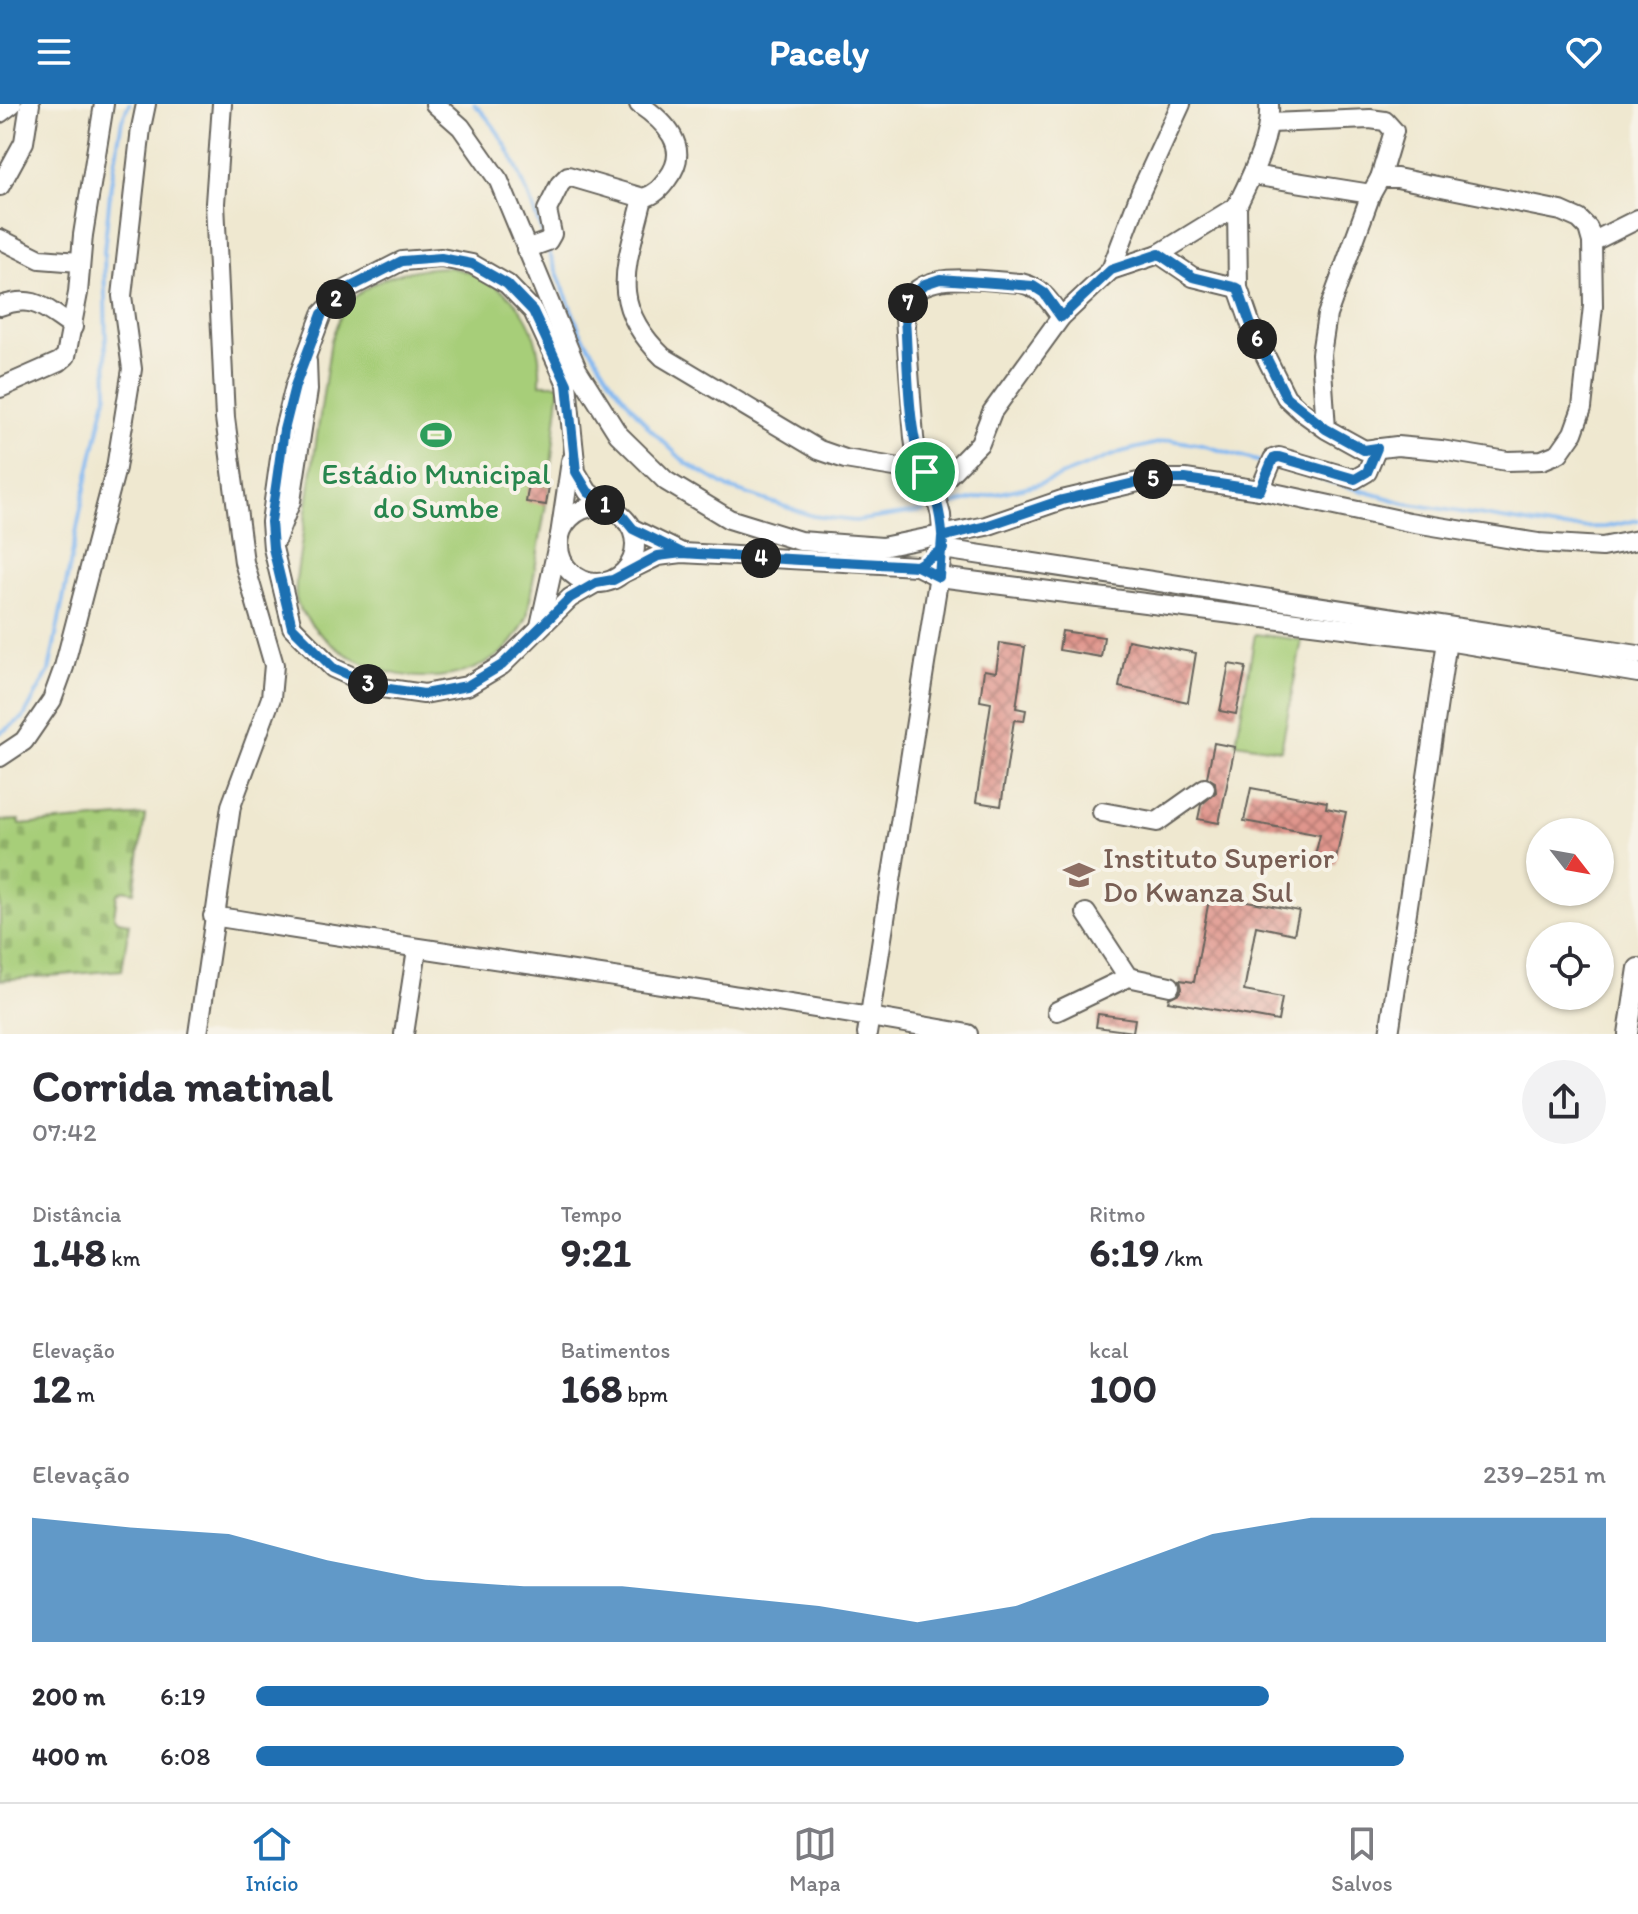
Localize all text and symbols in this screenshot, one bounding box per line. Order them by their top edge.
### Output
icon: menu [32,30,76,74]
icon: heart [1562,30,1606,74]
text: Pacely [769,31,869,74]
pin: 2 [316,279,356,319]
pin: 7 [888,283,928,323]
text: 2 [330,285,342,312]
text: 7 [903,289,913,316]
pin: 6 [1237,319,1277,359]
text: 6 [1251,325,1263,352]
sports icon: Estádio Municipal do Sumbe [419,418,453,452]
pin [891,438,959,506]
icon: arrive [903,450,947,494]
place label: Estádio Municipal do Sumbe [322,455,551,526]
pin: 5 [1133,459,1173,499]
text: 5 [1147,465,1159,492]
pin: 1 [585,485,625,525]
text: 1 [600,491,610,518]
pin: 4 [741,538,781,578]
text: 4 [754,544,768,571]
pin: 3 [348,664,388,704]
text: 3 [362,670,374,697]
north arrow [1526,818,1614,906]
map controls [1526,818,1614,1010]
place label: Instituto Superior Do Kwanza Sul [1103,839,1335,910]
school or university icon: Instituto Superior Do Kwanza Sul [1062,858,1096,892]
button: locate [1526,922,1614,1010]
text: Corrida matinal [32,1059,333,1112]
button: share [1522,1060,1606,1144]
text: 07:42 [32,1116,97,1148]
text: Distância [32,1201,122,1228]
text: Tempo [561,1201,622,1228]
text: Ritmo [1089,1201,1145,1228]
text: 1.48 [32,1228,106,1276]
text: 9:21 [561,1228,631,1276]
text: 6:19 [1089,1228,1160,1276]
text: km [106,1245,140,1272]
text: /km [1160,1245,1203,1272]
text: Elevação [32,1337,115,1364]
text: Batimentos [561,1337,670,1364]
text: kcal [1089,1337,1128,1364]
text: 12 [32,1364,72,1412]
text: 168 [561,1364,622,1412]
text: 100 [1089,1364,1157,1412]
text: m [72,1381,95,1408]
text: bpm [622,1381,668,1408]
text: Elevação [32,1458,130,1490]
text: 239–251 m [1483,1458,1606,1490]
text: 200 m [32,1680,105,1712]
text: 6:19 [160,1680,206,1712]
text: 400 m [32,1740,107,1772]
text: 6:08 [160,1740,210,1772]
tab: Início [245,1822,298,1897]
tab: Mapa [789,1822,840,1897]
tab: Salvos [1331,1822,1393,1897]

